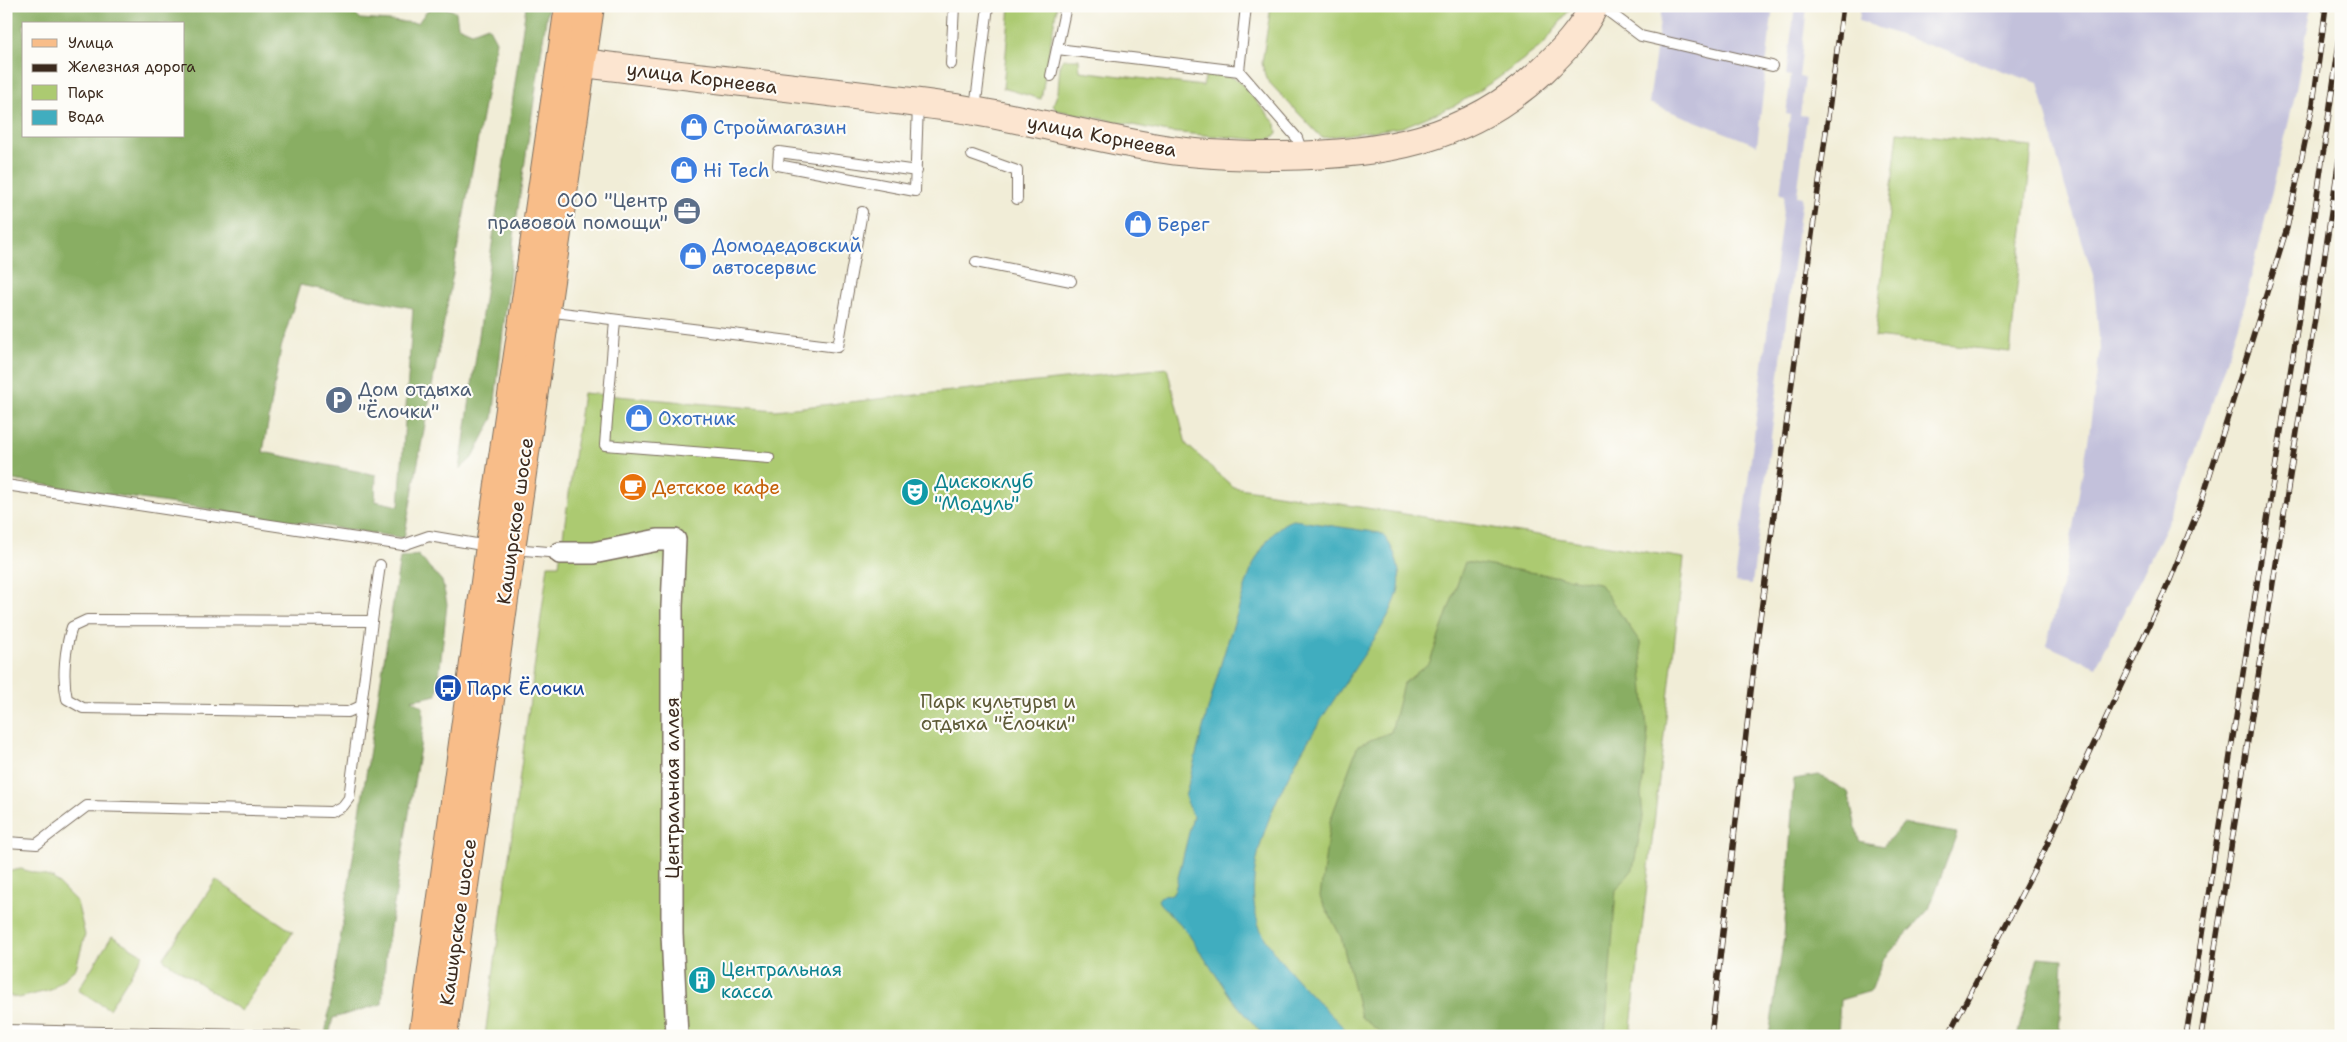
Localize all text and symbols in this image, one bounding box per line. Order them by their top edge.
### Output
legend [22,22,185,138]
text: Улица [68,33,114,53]
street label: улица Корнеева [625,56,779,100]
text: Железная дорога [68,57,196,77]
text: Парк [68,83,104,103]
text: Вода [68,107,105,127]
street label: улица Корнеева [1025,109,1179,163]
shop icon: Строймагазин [679,112,709,142]
place label: Строймагазин [713,115,847,140]
shop icon: Hi Tech [669,155,699,185]
place label: Hi Tech [703,158,770,183]
place label: ООО "Центр правовой помощи" [487,188,668,235]
office icon: ООО "Центр правовой помощи" [672,196,702,226]
shop icon: Берег [1123,209,1153,239]
place label: Берег [1157,212,1210,237]
place label: Домодедовский автосервис [712,233,862,280]
shop icon: Домодедовский автосервис [678,241,708,271]
place label: Дом отдыха "Ёлочки" [358,377,472,424]
parking icon: Дом отдыха "Ёлочки" [324,385,354,415]
shop icon: Охотник [624,403,654,433]
place label: Охотник [658,406,736,431]
street label: Каширское шоссе [491,436,539,606]
place label: Дискоклуб "Модуль" [934,469,1033,516]
cafe icon: Детское кафе [618,472,648,502]
place label: Детское кафе [652,475,780,500]
theatre icon: Дискоклуб "Модуль" [900,477,930,507]
bus stop icon: Парк Ёлочки [433,673,463,703]
place label: Парк Ёлочки [467,676,585,701]
park label: Парк культуры и отдыха "Ёлочки" [920,689,1076,736]
street label: Центральная аллея [660,697,685,879]
street label: Каширское шоссе [434,837,482,1007]
place label: Центральная касса [721,957,842,1004]
building icon: Центральная касса [687,965,717,995]

